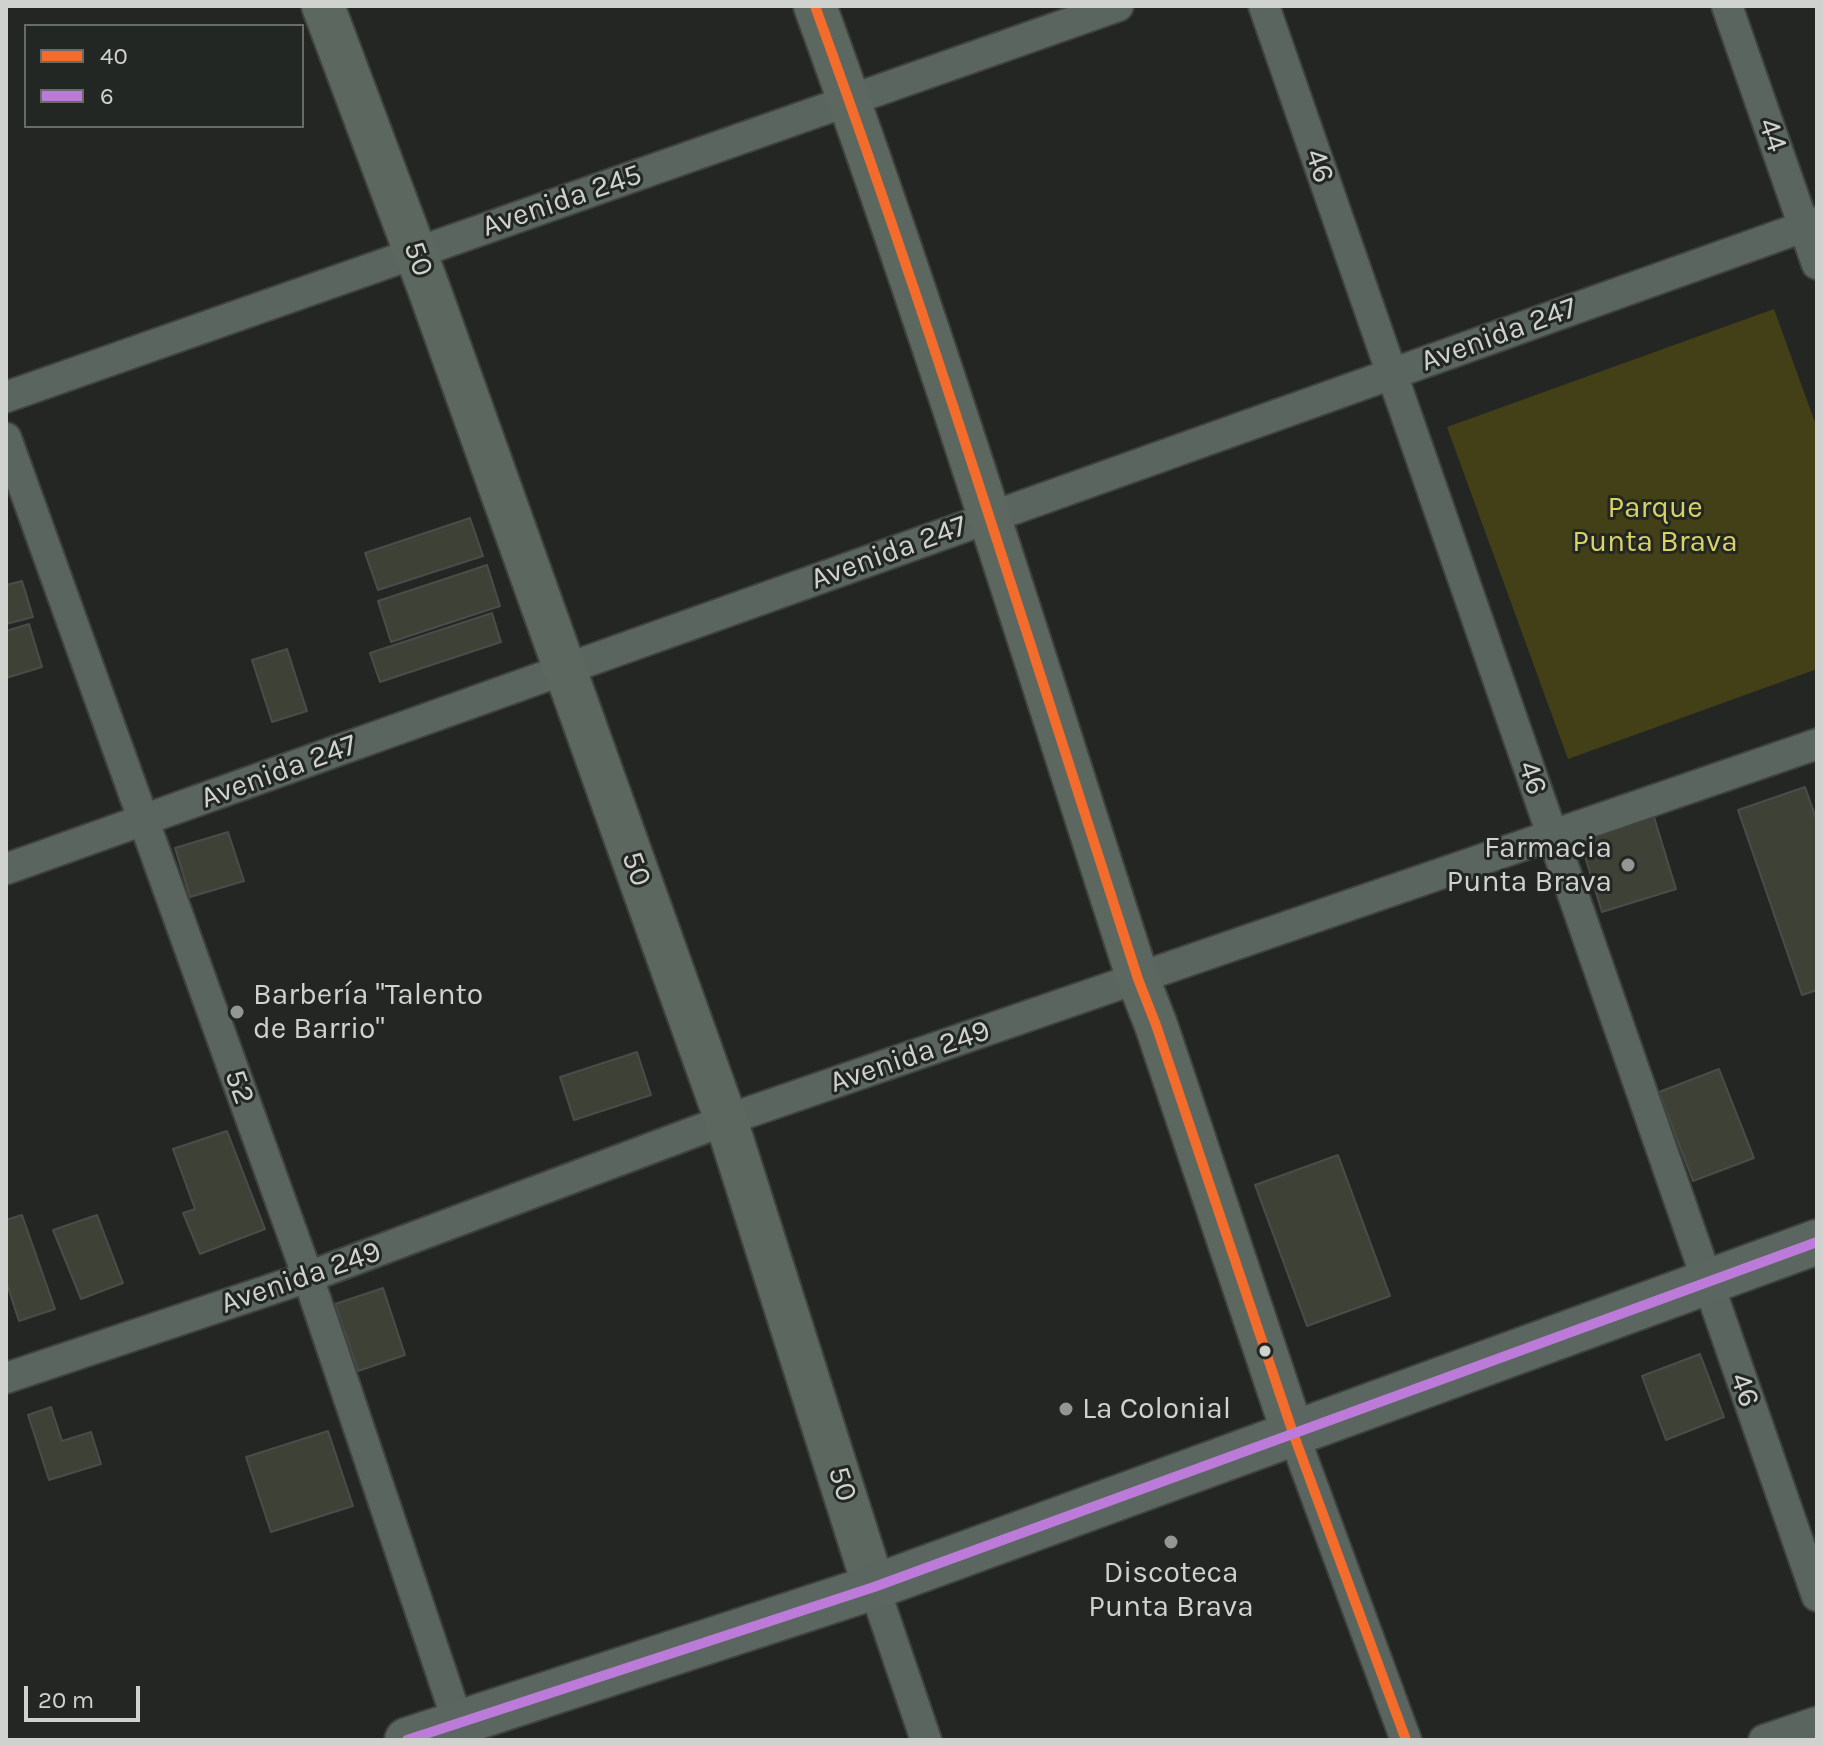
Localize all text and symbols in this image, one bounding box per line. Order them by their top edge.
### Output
legend [24,24,304,128]
text: 40 [100,42,128,70]
text: 6 [100,82,114,110]
street label: 44 [1750,113,1794,157]
street label: 46 [1296,144,1342,188]
street label: Avenida 245 [477,157,647,245]
street label: 50 [395,237,441,281]
street label: Avenida 247 [1416,290,1582,380]
park label: Parque Punta Brava [1572,490,1738,560]
street label: Avenida 247 [806,508,972,598]
street label: Avenida 247 [196,727,362,817]
street label: 46 [1509,756,1555,800]
place label: Farmacia Punta Brava [1447,830,1612,900]
street label: 50 [613,847,659,891]
marker: Farmacia Punta Brava [1619,856,1637,874]
place label: Barbería "Talento de Barrio" [253,977,483,1048]
marker: Barbería "Talento de Barrio" [228,1003,246,1021]
street label: Avenida 249 [825,1013,995,1101]
street label: 52 [216,1065,262,1109]
street label: Avenida 249 [216,1234,386,1322]
unlabelled marker [1257,1343,1273,1359]
street label: 46 [1721,1368,1767,1412]
place label: La Colonial [1082,1391,1231,1427]
marker: La Colonial [1057,1400,1075,1418]
street label: 50 [820,1462,864,1506]
marker: Discoteca Punta Brava [1162,1533,1180,1551]
place label: Discoteca Punta Brava [1088,1555,1254,1626]
scale bar [28,1670,144,1720]
text: 20 m [38,1686,94,1714]

